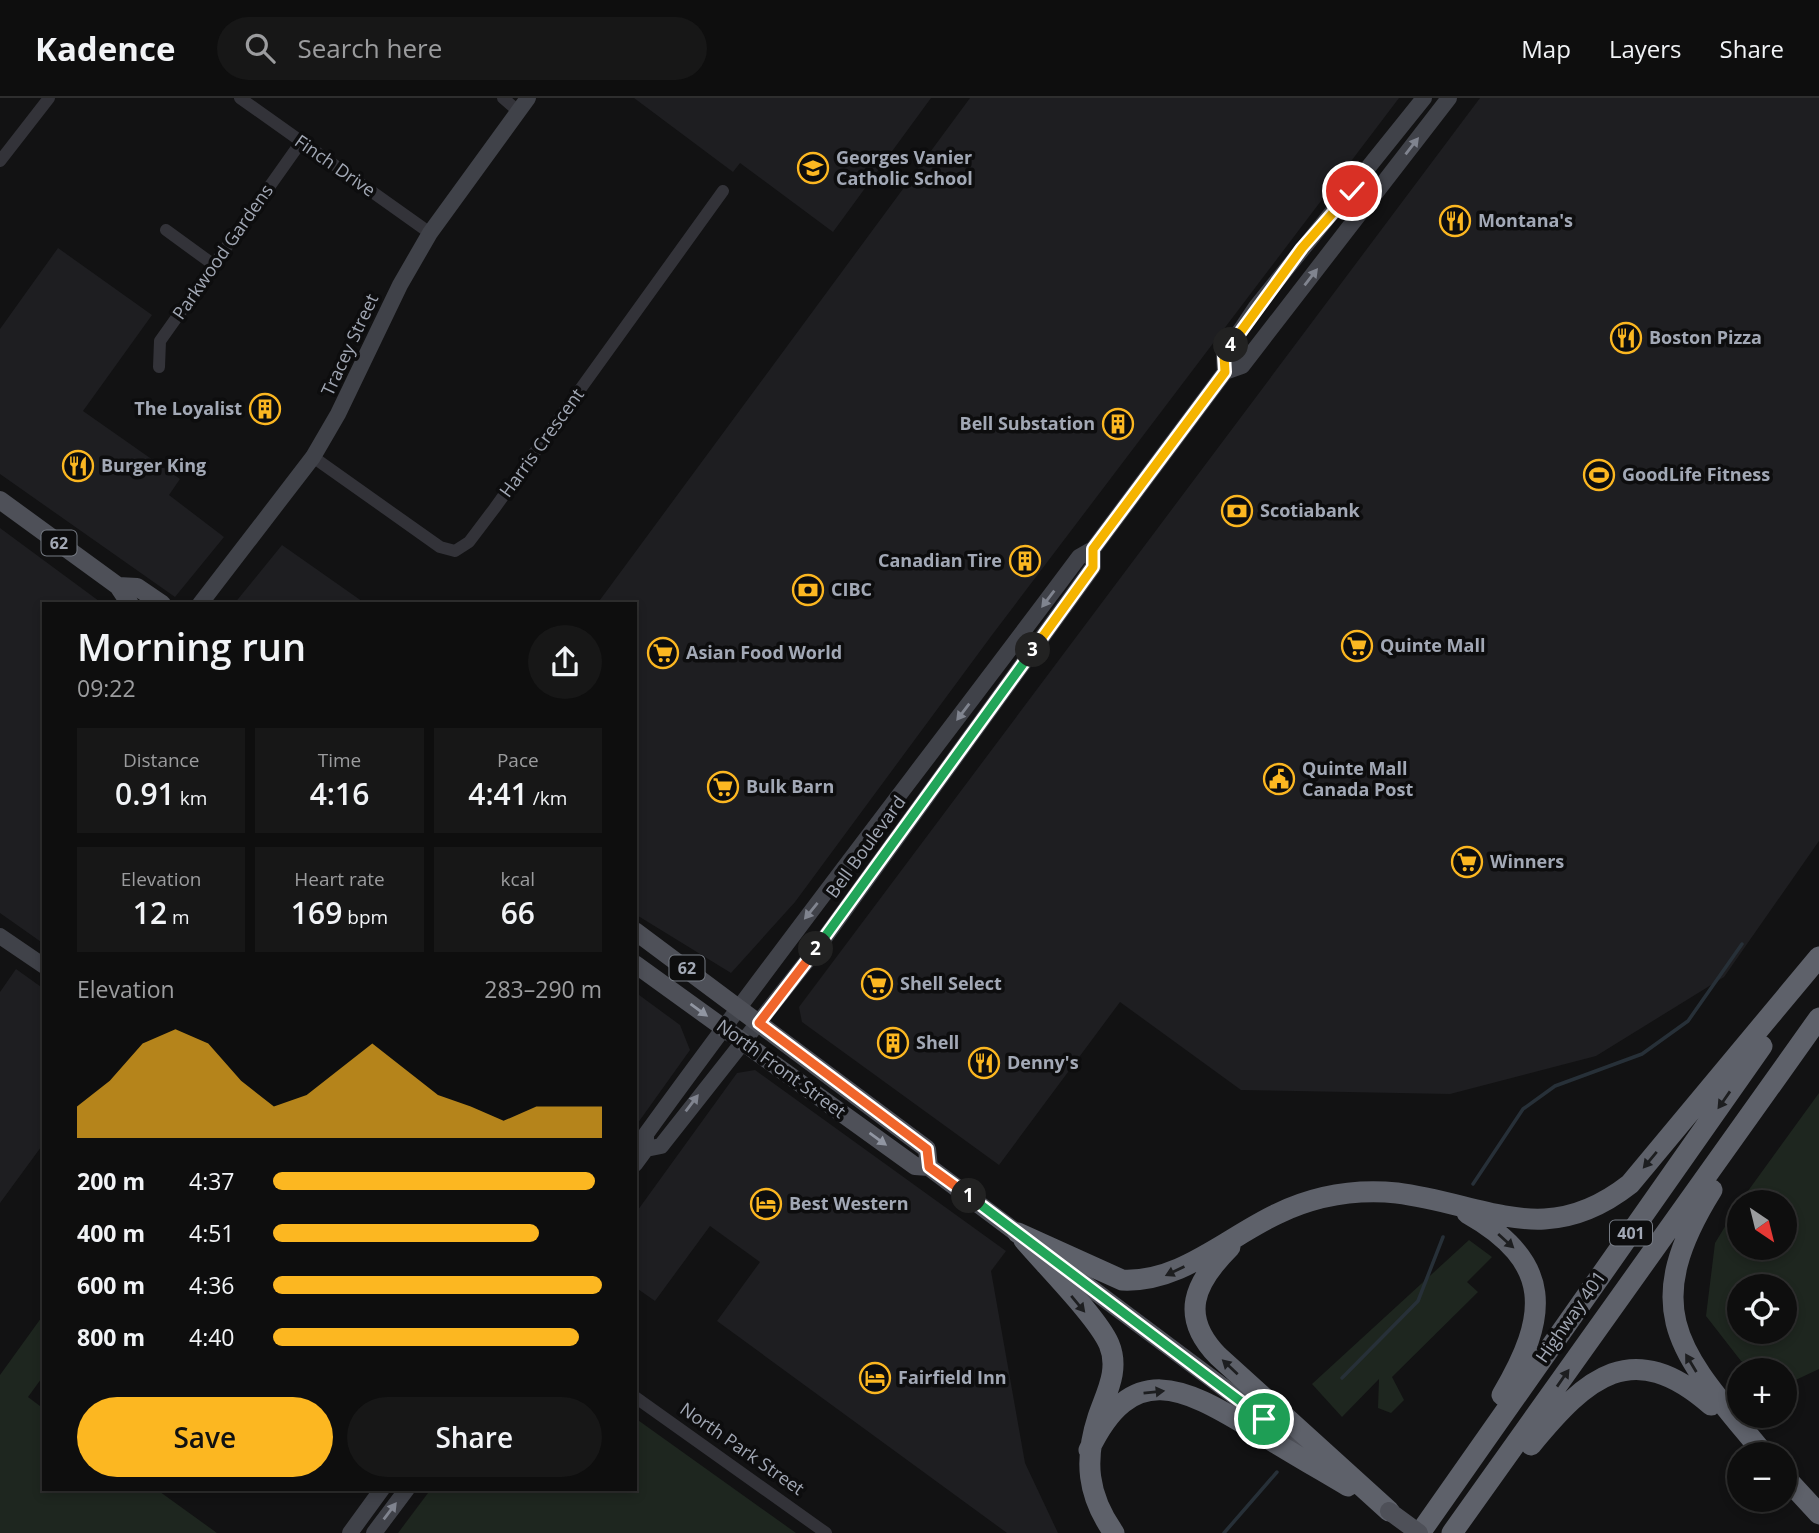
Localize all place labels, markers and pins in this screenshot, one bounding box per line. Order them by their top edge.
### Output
place label: Georges Vanier Catholic School [836,145,973,190]
school or university icon: Georges Vanier Catholic School [796,151,830,185]
pin [1322,161,1382,221]
restaurant icon: Montana's [1438,204,1472,238]
place label: Montana's [1478,208,1573,232]
restaurant icon: Boston Pizza [1609,321,1643,355]
place label: Boston Pizza [1649,325,1762,349]
pin: 4 [1214,328,1248,362]
building icon: The Loyalist [248,392,282,426]
place label: The Loyalist [134,396,242,420]
building icon: Bell Substation [1101,407,1135,441]
place label: Bell Substation [960,411,1095,435]
restaurant icon: Burger King [61,449,95,483]
place label: Burger King [101,453,206,477]
sports icon: GoodLife Fitness [1582,458,1616,492]
place label: GoodLife Fitness [1622,462,1770,486]
bank icon: Scotiabank [1220,494,1254,528]
place label: Scotiabank [1260,498,1361,522]
building icon: Canadian Tire [1008,544,1042,578]
place label: Canadian Tire [878,548,1002,572]
bank icon: CIBC [791,573,825,607]
place label: CIBC [831,577,872,601]
supermarket icon: Quinte Mall [1340,629,1374,663]
pin: 3 [1016,632,1050,668]
place label: Quinte Mall [1380,633,1485,657]
supermarket icon: Asian Food World [646,636,680,670]
place label: Asian Food World [686,640,842,664]
place label: Quinte Mall Canada Post [1302,756,1413,801]
public building icon: Quinte Mall Canada Post [1262,762,1296,796]
supermarket icon: Bulk Barn [706,770,740,804]
place label: Bulk Barn [746,774,834,798]
supermarket icon: Winners [1450,845,1484,879]
place label: Winners [1490,849,1564,873]
pin: 2 [798,932,834,966]
supermarket icon: Shell Select [860,967,894,1001]
place label: Shell Select [900,971,1002,995]
building icon: Shell [876,1026,910,1060]
place label: Shell [916,1030,959,1054]
restaurant icon: Denny's [967,1046,1001,1080]
place label: Denny's [1007,1050,1079,1074]
pin: 1 [951,1178,986,1214]
hotel icon: Best Western [749,1187,783,1221]
place label: Best Western [789,1191,909,1215]
hotel icon: Fairfield Inn [858,1361,892,1395]
place label: Fairfield Inn [898,1365,1007,1389]
pin [1234,1389,1294,1449]

